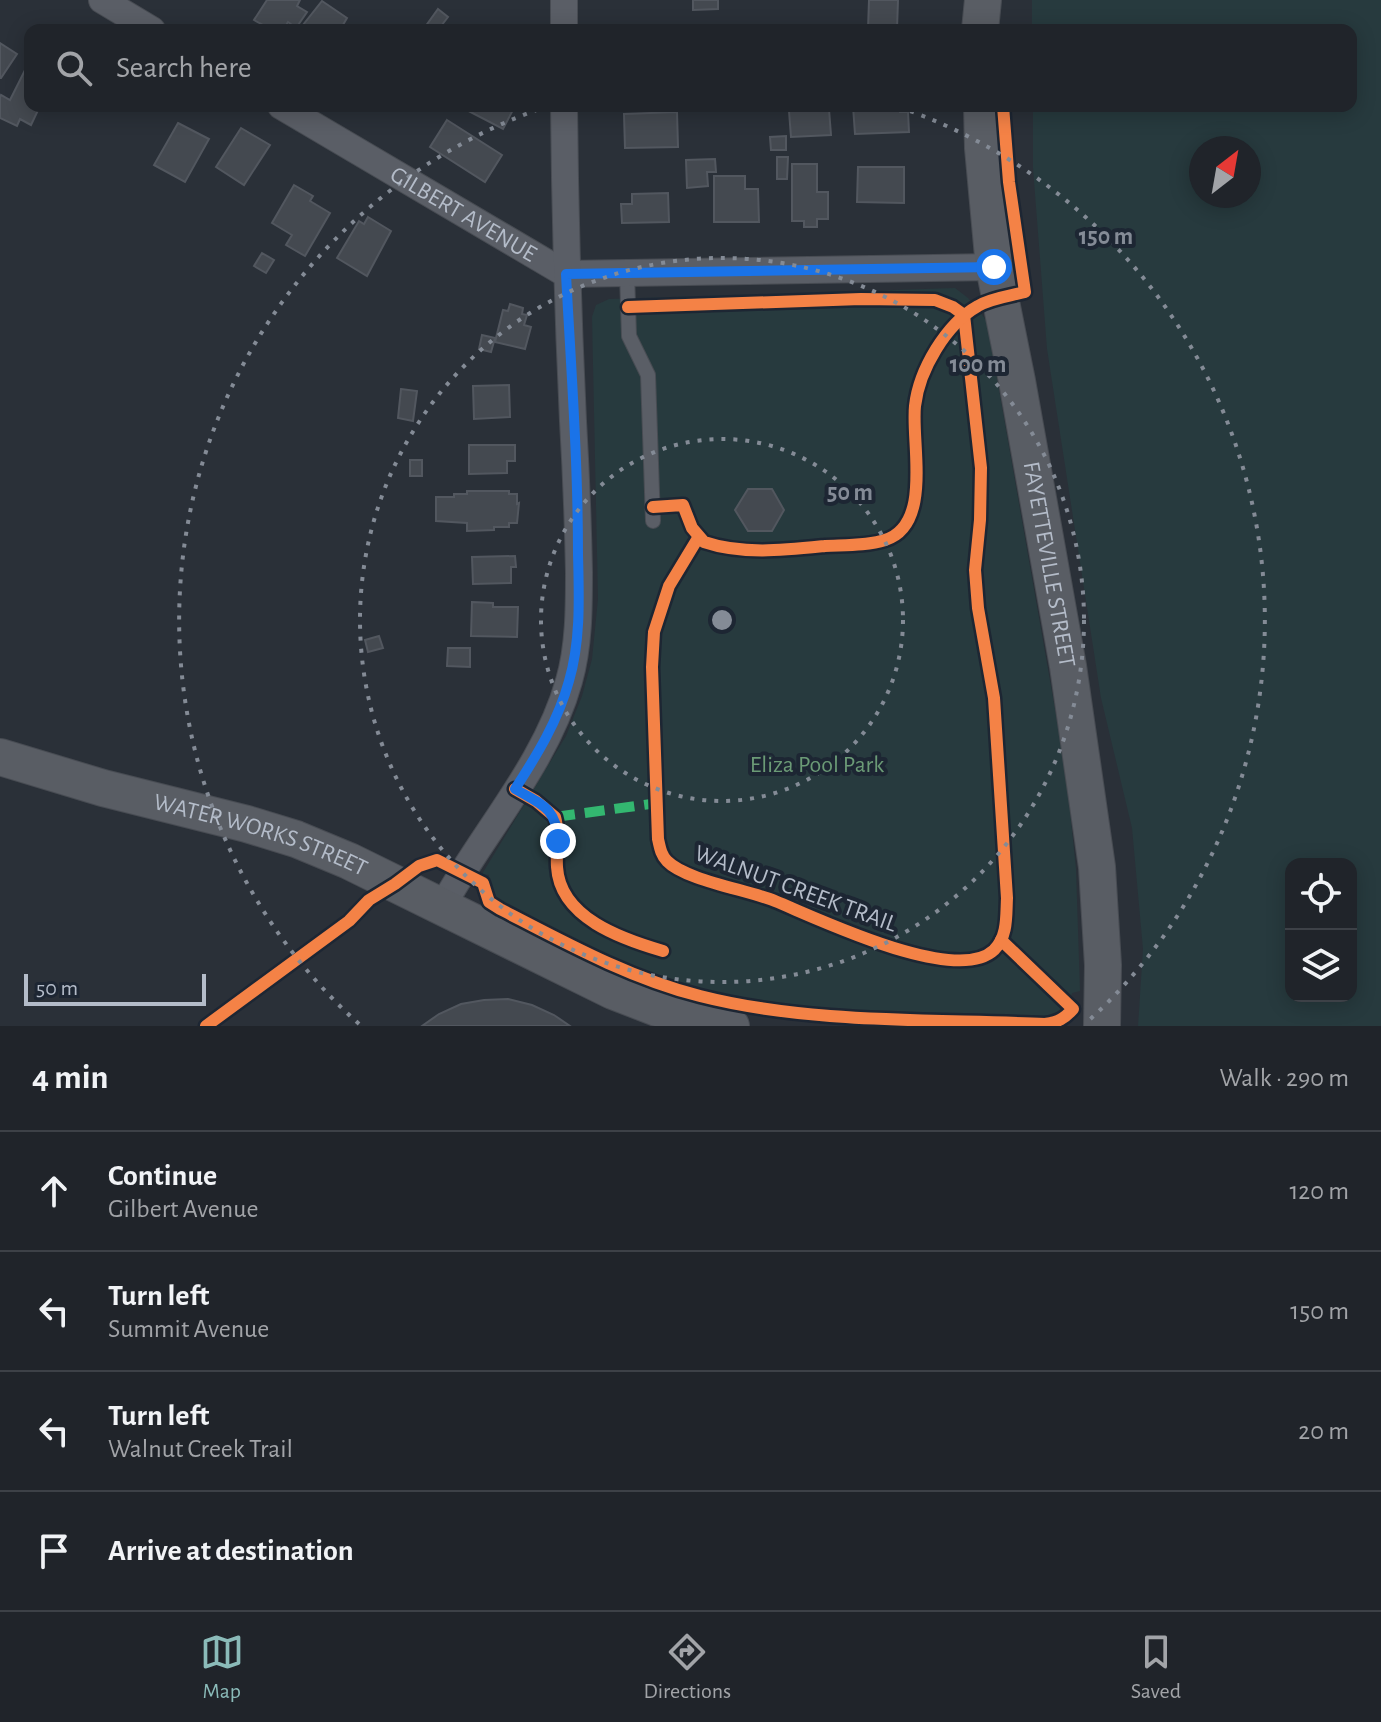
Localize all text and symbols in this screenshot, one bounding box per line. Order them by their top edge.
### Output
search box [24,24,1357,112]
icon: search [52,46,96,90]
text: Search here [116,53,252,83]
north arrow [1189,136,1261,208]
street label: GILBERT AVENUE [386,162,541,267]
text: 150 m [1079,225,1133,249]
route start [976,249,1012,285]
text: 100 m [950,353,1006,377]
street label: FAYETTEVILLE STREET [1019,460,1079,669]
text: 50 m [827,481,873,505]
centre of rings [708,606,736,634]
park label: Eliza Pool Park [750,753,884,777]
street label: WATER WORKS STREET [151,790,371,881]
route end [540,823,576,859]
street label: WALNUT CREEK TRAIL [691,841,900,937]
map controls [1285,858,1357,1002]
button: locate [1285,858,1357,930]
button: layers [1285,930,1357,1002]
scale bar [24,970,206,1006]
text: 50 m [36,977,78,999]
text: 4 min [32,1061,109,1095]
text: Walk · 290 m [1219,1065,1349,1091]
text: Continue [108,1161,217,1191]
icon: ahead [32,1169,76,1213]
text: 120 m [1289,1178,1349,1204]
text: Gilbert Avenue [108,1196,258,1222]
text: Turn left [108,1281,209,1311]
icon: left [32,1289,76,1333]
text: 150 m [1290,1298,1349,1324]
text: Summit Avenue [108,1316,269,1342]
text: Turn left [108,1401,209,1431]
icon: left [32,1409,76,1453]
text: 20 m [1298,1418,1349,1444]
text: Walnut Creek Trail [108,1436,293,1462]
icon: arrive [32,1529,76,1573]
text: Arrive at destination [108,1536,354,1566]
tab: Map [200,1630,244,1704]
tab: Directions [643,1630,731,1704]
tab: Saved [1131,1630,1181,1704]

